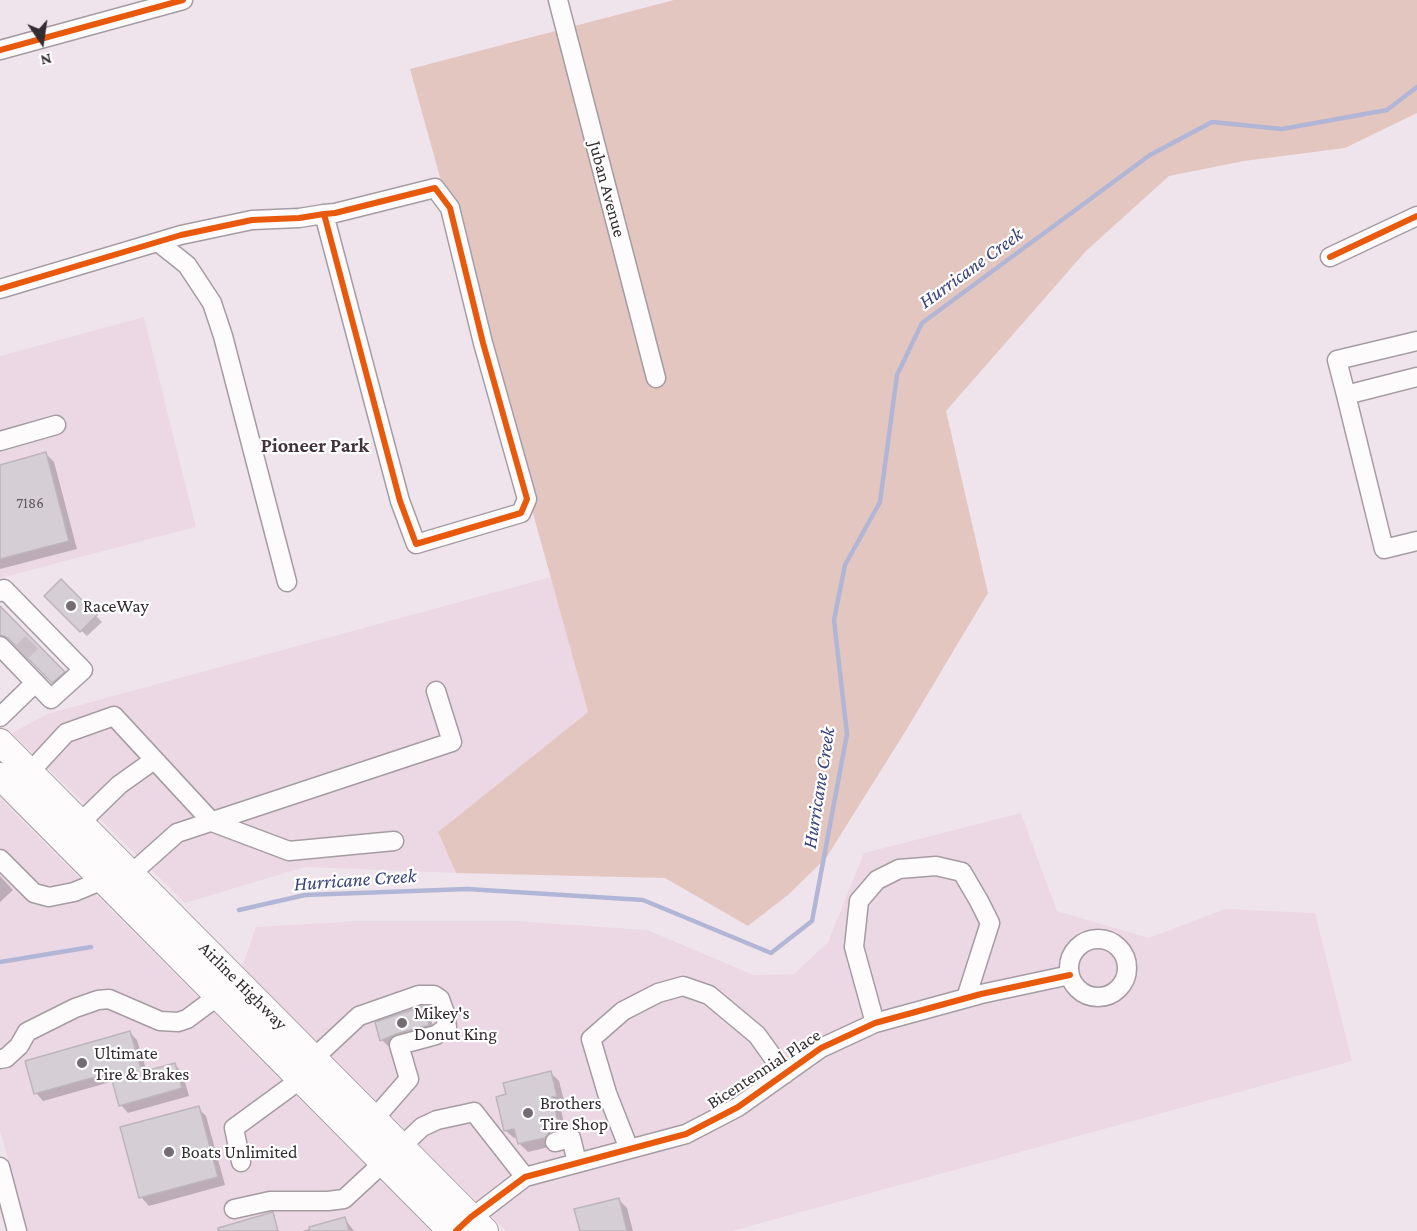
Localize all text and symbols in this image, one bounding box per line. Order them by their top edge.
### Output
north arrow [12,12,72,72]
text: N [39,51,53,70]
street label: Juban Avenue [584,139,630,239]
water label: Hurricane Creek [914,222,1028,314]
district label: Pioneer Park [261,434,369,458]
house number: 7186 [16,494,44,512]
place label: RaceWay [83,595,149,617]
marker: RaceWay [64,599,78,613]
water label: Hurricane Creek [798,726,840,850]
water label: Hurricane Creek [293,864,417,896]
street label: Airline Highway [194,937,292,1035]
place label: Mikey's Donut King [414,1002,497,1044]
marker: Mikey's Donut King [395,1016,409,1030]
street label: Bicentennial Place [703,1024,825,1114]
place label: Ultimate Tire & Brakes [94,1042,189,1084]
marker: Ultimate Tire & Brakes [75,1056,89,1070]
place label: Brothers Tire Shop [540,1092,608,1134]
marker: Brothers Tire Shop [521,1106,535,1120]
place label: Boats Unlimited [181,1141,298,1163]
marker: Boats Unlimited [162,1145,176,1159]

